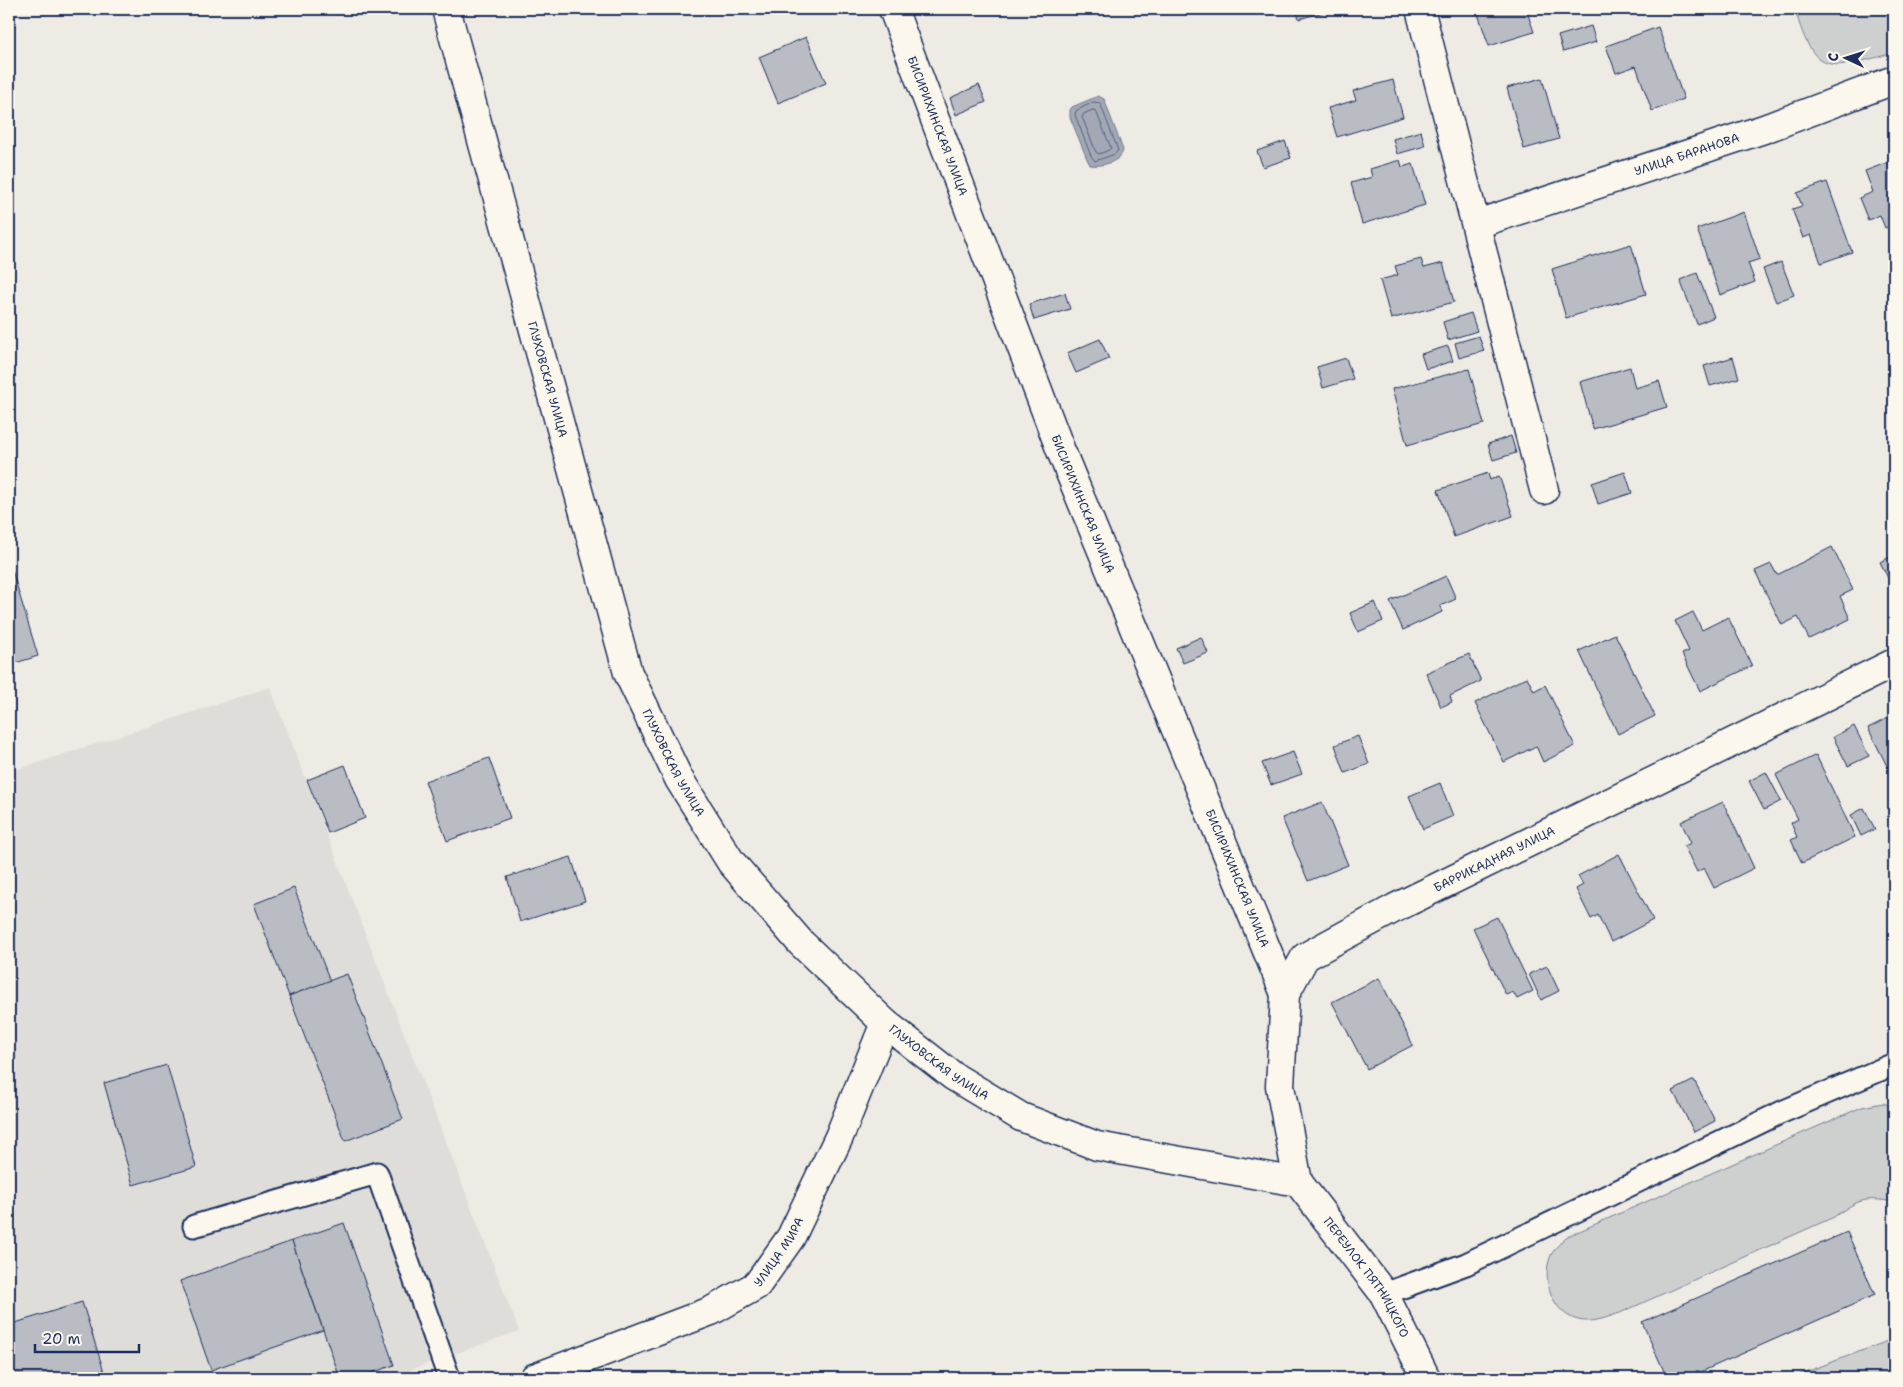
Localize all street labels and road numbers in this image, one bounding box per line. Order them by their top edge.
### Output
street label: БИСИРИХИНСКАЯ УЛИЦА [904,54,971,198]
street label: УЛИЦА БАРАНОВА [1632,130,1742,179]
street label: ГЛУХОВСКАЯ УЛИЦА [524,320,571,439]
street label: БИСИРИХИНСКАЯ УЛИЦА [1047,432,1119,576]
street label: ГЛУХОВСКАЯ УЛИЦА [638,706,709,820]
street label: БИСИРИХИНСКАЯ УЛИЦА [1202,807,1273,950]
street label: БАРРИКАДНАЯ УЛИЦА [1431,823,1558,896]
street label: ГЛУХОВСКАЯ УЛИЦА [886,1021,992,1104]
street label: УЛИЦА МИРА [750,1214,808,1290]
street label: ПЕРЕУЛОК ПЯТНИЦКОГО [1320,1214,1413,1340]

